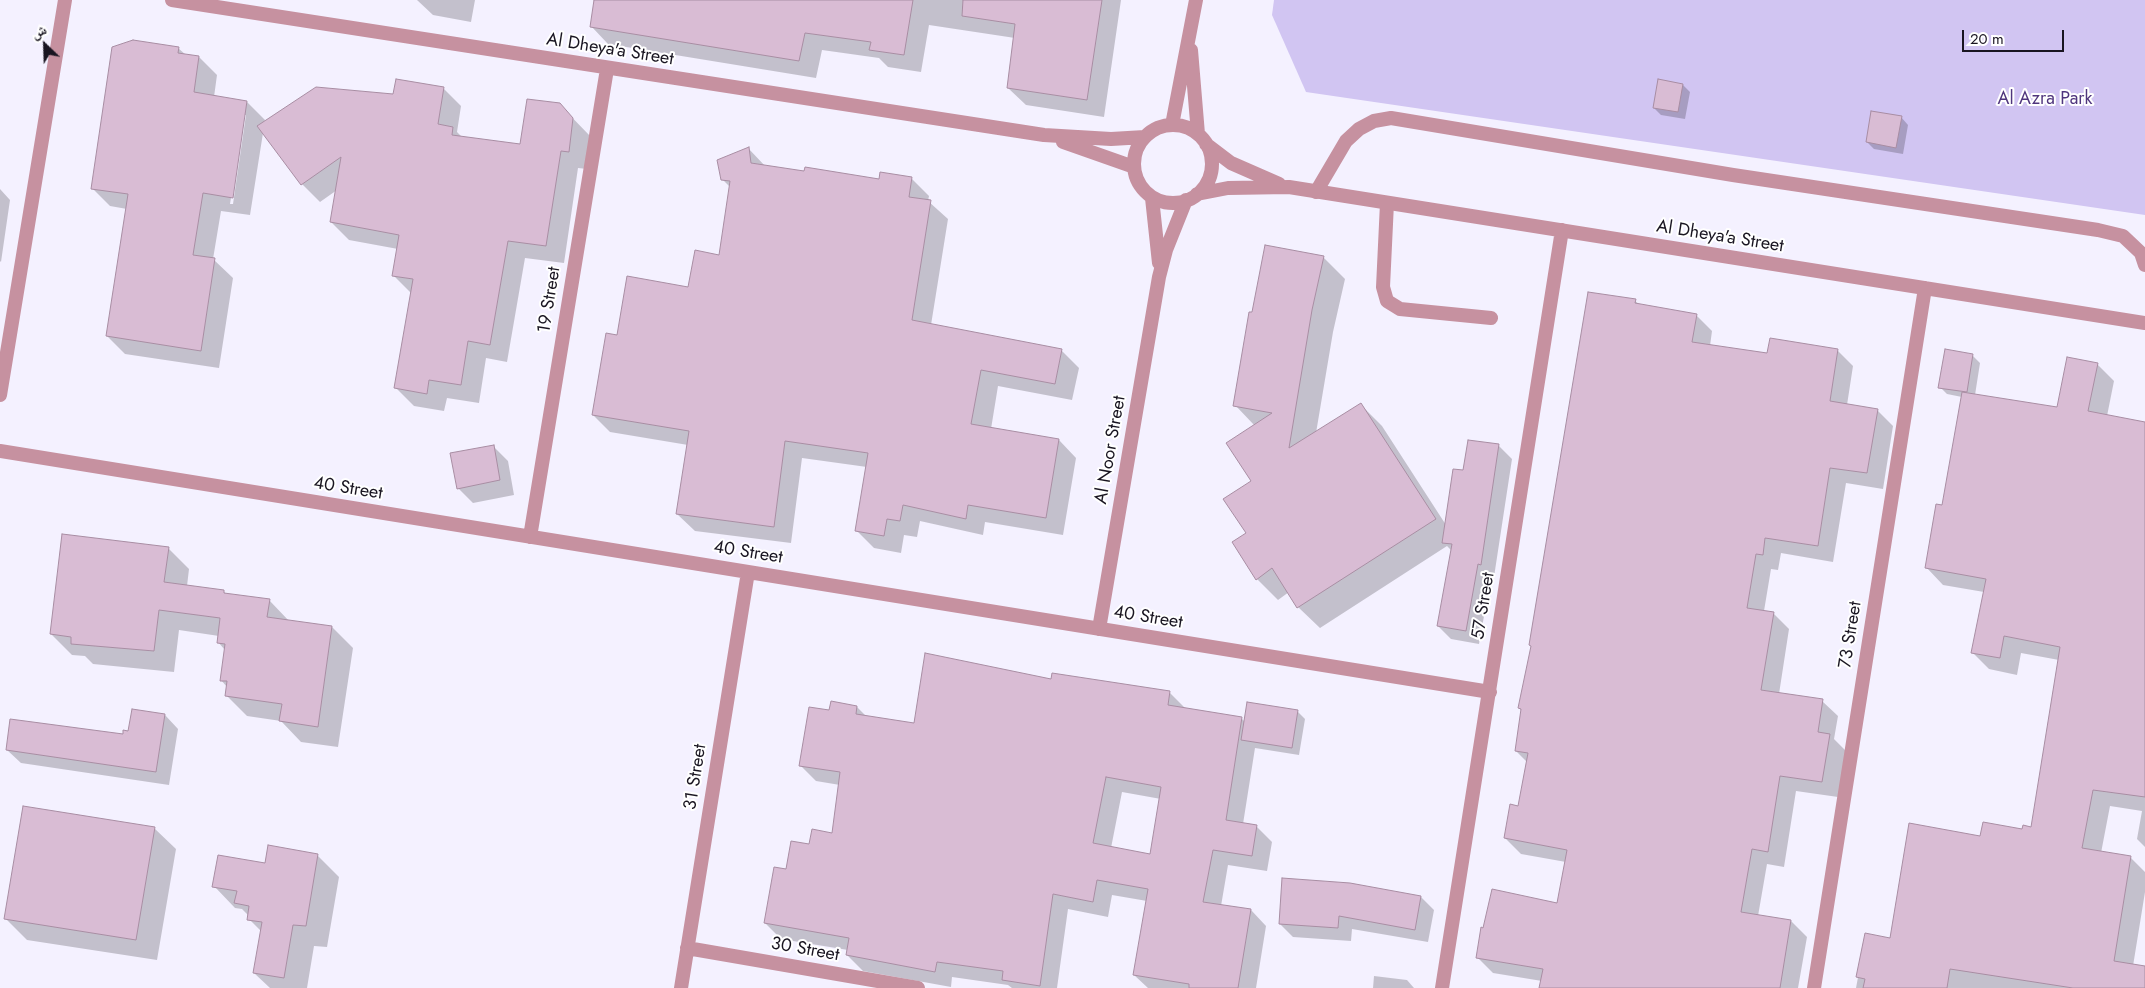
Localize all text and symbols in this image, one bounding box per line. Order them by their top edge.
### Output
text: ش [28,19,50,43]
north arrow [20,20,70,70]
scale bar [1965,20,2068,52]
text: 20 m [1970,28,2004,50]
street label: Al Dheya'a Street [545,29,675,71]
park label: Al Azra Park [1998,89,2092,111]
street label: Al Dheya'a Street [1655,216,1785,258]
street label: 19 Street [534,265,566,335]
street label: Al Noor Street [1091,394,1131,506]
street label: 40 Street [312,473,384,505]
street label: 40 Street [712,537,784,569]
street label: 57 Street [1468,571,1500,641]
street label: 73 Street [1835,600,1867,670]
street label: 40 Street [1112,602,1184,634]
street label: 31 Street [680,743,712,811]
street label: 30 Street [769,933,841,967]

